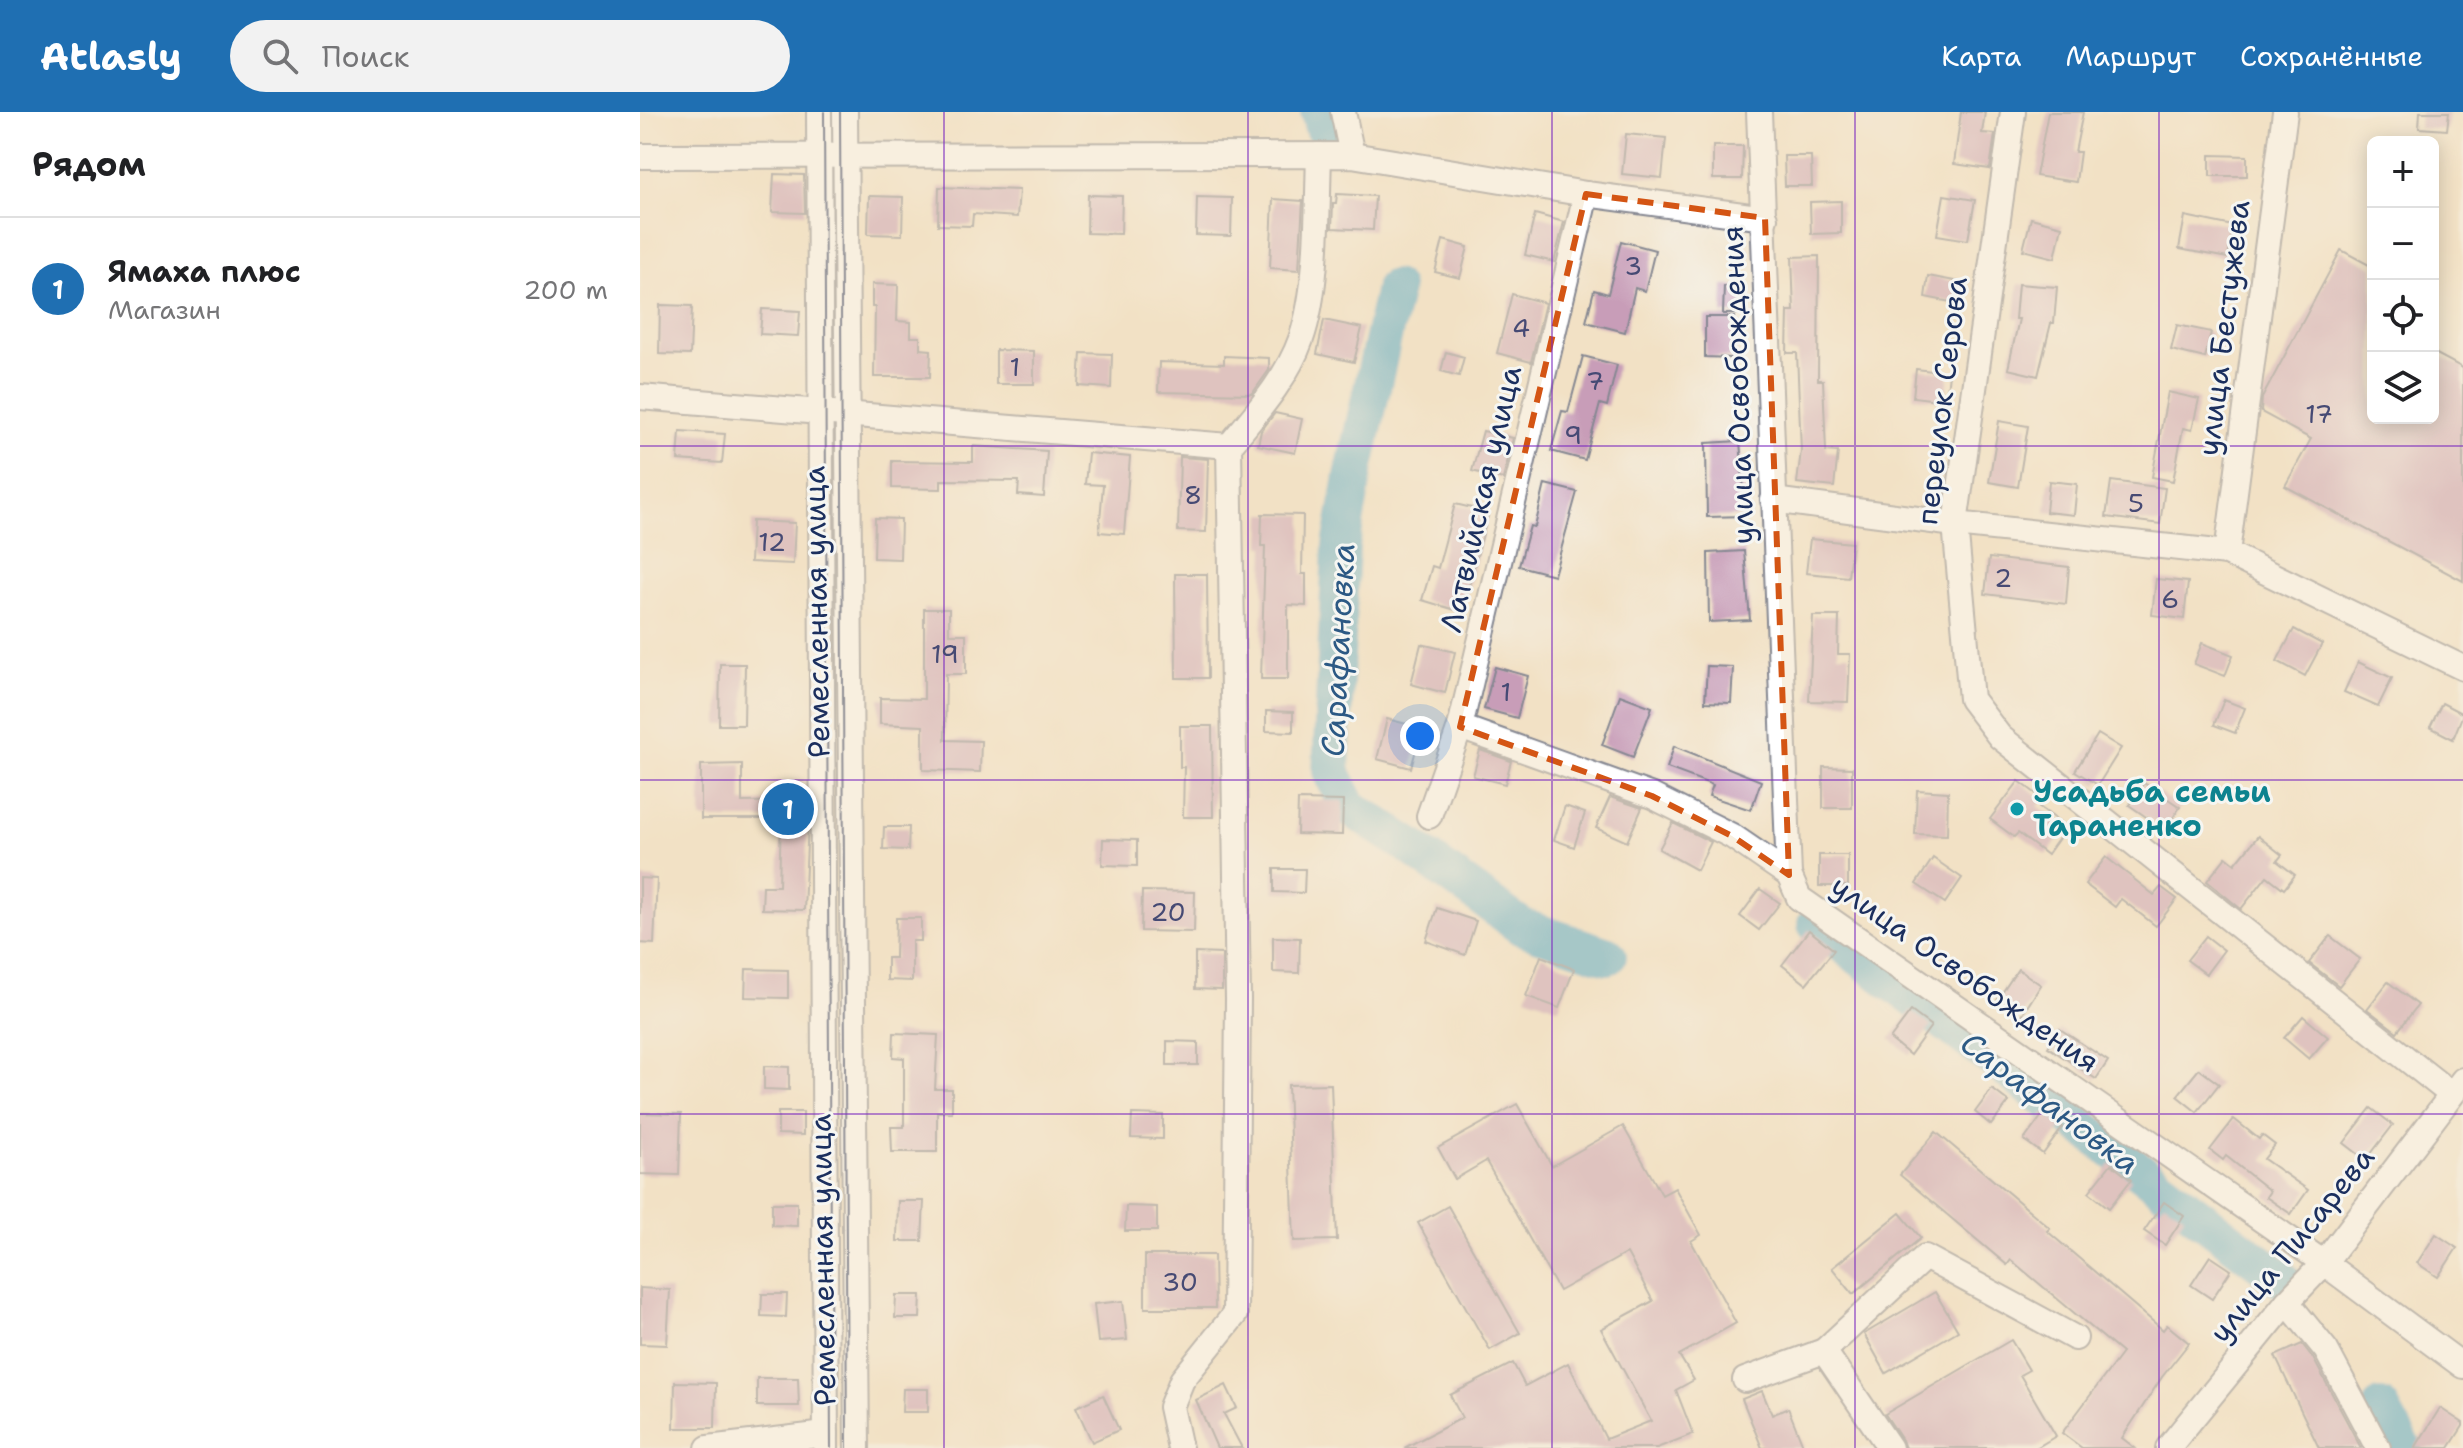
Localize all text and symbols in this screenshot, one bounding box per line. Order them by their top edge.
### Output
search box [230,20,790,92]
text: Atlasly [40,31,182,82]
icon: search [258,34,302,78]
text: Поиск [322,36,409,77]
text: Карта [1941,37,2021,75]
text: Маршрут [2065,37,2196,75]
text: Сохранённые [2240,37,2423,75]
map controls [2367,136,2439,424]
button: + [2367,136,2439,208]
text: Рядом [32,141,146,187]
street label: улица Бестужева [2187,197,2260,458]
button: − [2367,208,2439,280]
street label: улица Освобождения [1711,225,1764,545]
house number: 3 [1624,248,1642,283]
text: Ямаха плюс [108,251,301,292]
text: 1 [52,272,64,307]
text: 200 m [523,272,608,307]
street label: переулок Серова [1906,274,1977,527]
button: locate [2367,280,2439,352]
text: Магазин [108,292,221,327]
house number: 4 [1512,310,1530,345]
house number: 1 [1010,349,1020,384]
button: layers [2367,352,2439,424]
street label: Латвийская улица [1430,361,1531,636]
house number: 7 [1586,363,1604,398]
house number: 17 [2305,396,2333,431]
house number: 9 [1564,417,1582,452]
street label: Ремесленная улица [793,465,840,759]
house number: 8 [1184,477,1202,512]
house number: 5 [2128,485,2144,520]
house number: 12 [758,524,786,559]
water label: Сарафановка [1310,542,1365,758]
house number: 2 [1994,560,2012,595]
house number: 6 [2161,581,2179,616]
house number: 19 [931,636,959,671]
house number: 1 [1501,674,1511,709]
your location [1400,716,1440,756]
place label: Усадьба семьи Тараненко [2033,771,2271,846]
pin: 1 [762,779,814,839]
marker: Усадьба семьи Тараненко [2008,800,2026,818]
street label: улица Освобождения [1823,865,2108,1082]
house number: 20 [1150,894,1186,929]
water label: Сарафановка [1952,1021,2149,1184]
street label: Ремесленная улица [799,1113,846,1407]
street label: улица Писарева [2200,1138,2384,1351]
house number: 30 [1162,1264,1198,1299]

